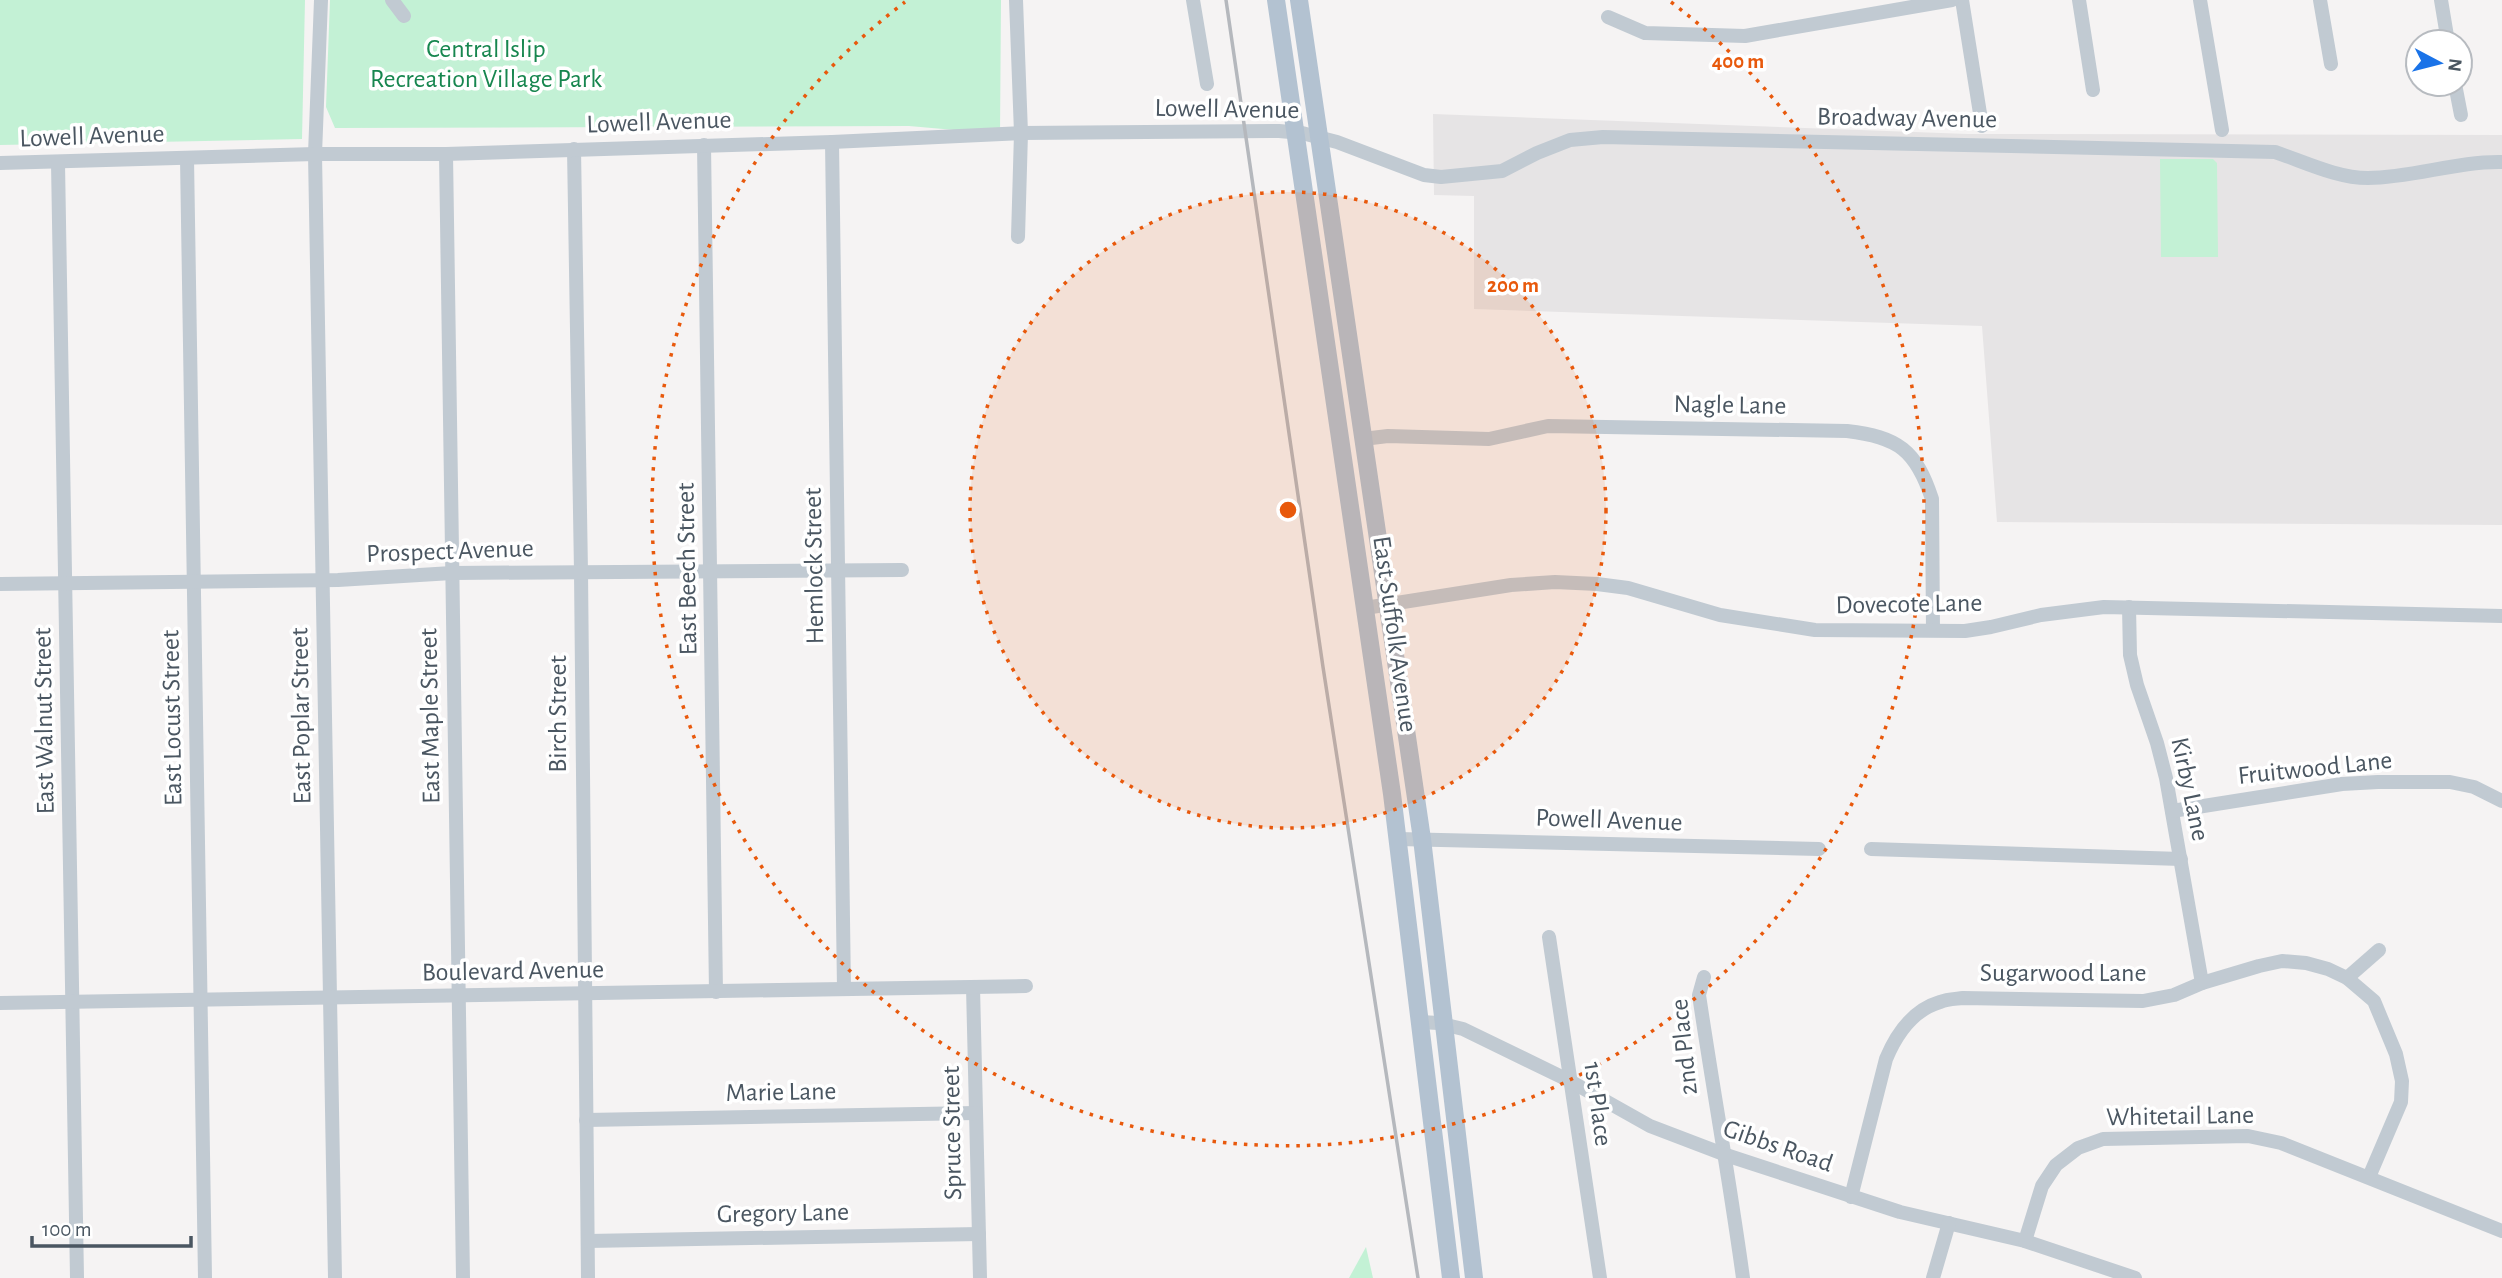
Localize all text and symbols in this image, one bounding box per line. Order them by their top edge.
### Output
north arrow [2404,28,2474,98]
park label: Central Islip Recreation Village Park [370,36,602,92]
text: 400 m [1712,51,1764,72]
text: N [2444,57,2465,73]
street label: Lowell Avenue [1154,95,1300,123]
street label: Broadway Avenue [1817,103,1997,133]
street label: Lowell Avenue [586,106,732,138]
street label: Lowell Avenue [19,120,165,152]
text: 200 m [1487,275,1539,296]
street label: Nagle Lane [1673,391,1787,419]
street label: East Beech Street [672,482,702,656]
street label: Hemlock Street [800,487,828,645]
centre of rings [1276,498,1300,522]
street label: East Suffolk Avenue [1368,534,1422,734]
street label: Prospect Avenue [366,535,534,567]
street label: Dovecote Lane [1835,590,1983,618]
street label: East Walnut Street [29,627,59,815]
street label: East Poplar Street [286,627,316,805]
street label: East Maple Street [415,628,445,804]
street label: East Locust Street [157,630,187,806]
street label: Birch Street [545,655,571,773]
street label: Kirby Lane [2166,735,2214,843]
street label: Fruitwood Lane [2237,747,2393,789]
street label: Powell Avenue [1535,804,1683,836]
street label: Boulevard Avenue [422,956,604,986]
street label: Sugarwood Lane [1980,960,2146,986]
street label: 2nd Place [1666,997,1702,1097]
street label: 1st Place [1579,1060,1617,1148]
street label: Spruce Street [938,1066,966,1200]
street label: Marie Lane [725,1078,837,1106]
street label: Whitetail Lane [2106,1102,2254,1130]
street label: Gibbs Road [1720,1115,1836,1177]
street label: Gregory Lane [717,1199,849,1227]
scale bar [32,1204,191,1248]
text: 100 m [42,1219,92,1240]

